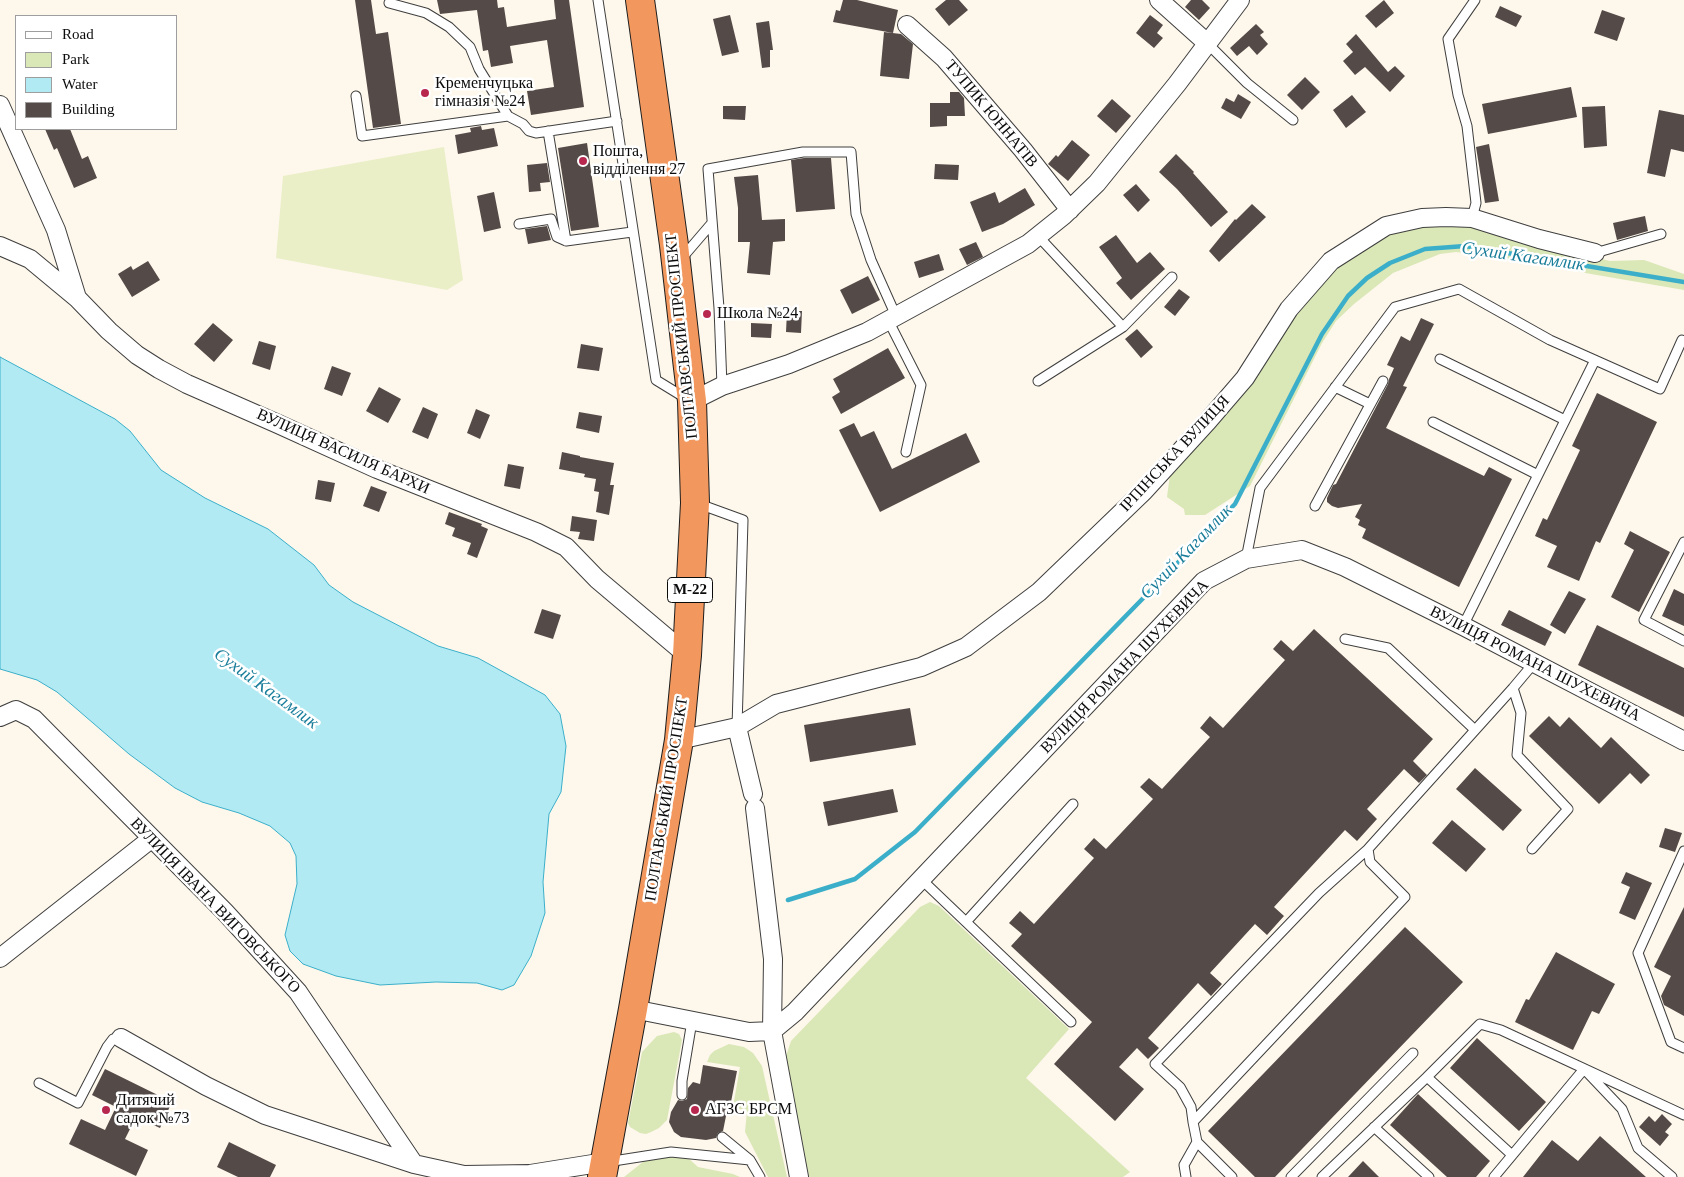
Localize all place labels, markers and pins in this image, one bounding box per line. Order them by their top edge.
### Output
place label: Кременчуцька гімназія №24 [435,74,533,112]
marker: Кременчуцька гімназія №24 [419,87,431,99]
place label: Пошта, відділення 27 [593,142,685,180]
marker: Пошта, відділення 27 [577,155,589,167]
place label: Школа №24 [717,304,798,324]
marker: Школа №24 [701,308,713,320]
place label: Дитячий садок №73 [116,1091,190,1129]
place label: АГЗС БРСМ [705,1100,792,1120]
marker: Дитячий садок №73 [100,1104,112,1116]
marker: АГЗС БРСМ [689,1104,701,1116]

